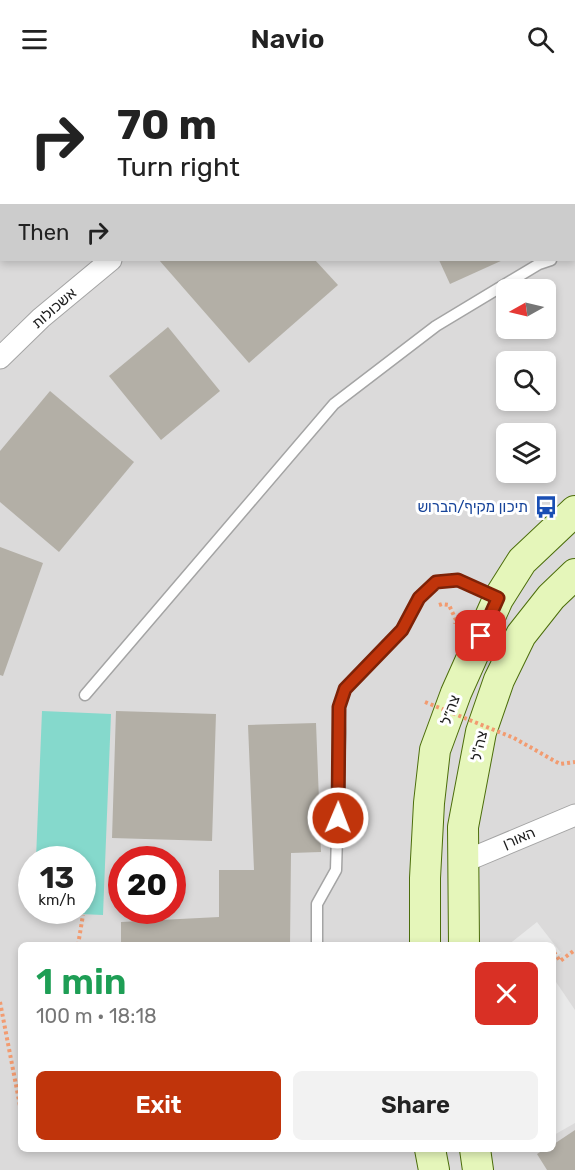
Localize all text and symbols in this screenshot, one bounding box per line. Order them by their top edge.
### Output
icon: menu [18,23,51,56]
text: Navio [251,23,324,55]
icon: search [524,23,557,56]
text: 70 m [117,100,217,150]
icon: right [18,102,96,180]
text: Turn right [117,151,240,183]
icon: right [81,216,114,249]
text: Then [18,219,69,246]
north arrow [496,279,556,339]
map controls [496,279,556,483]
street label: אשכולות [28,284,80,332]
button: search [496,351,556,411]
button: layers [496,423,556,483]
bus stop icon: תיכון מקיף/הברוש [533,494,559,520]
place label: תיכון מקיף/הברוש [417,498,528,516]
pin [455,610,506,661]
icon: arrive [464,619,497,652]
street label: צה״ל [436,692,464,728]
street label: צה"ל [467,729,491,763]
position arrow [306,786,370,850]
street label: האורן [500,823,538,853]
speed limit sign: 20 [108,846,186,924]
text: 13 [40,860,74,896]
text: km/h [38,891,76,909]
text: 1 min [36,960,127,1003]
button: close [475,962,538,1025]
text: 100 m · 18:18 [36,1004,157,1028]
button: Exit [36,1071,281,1140]
button: Share [293,1071,538,1140]

